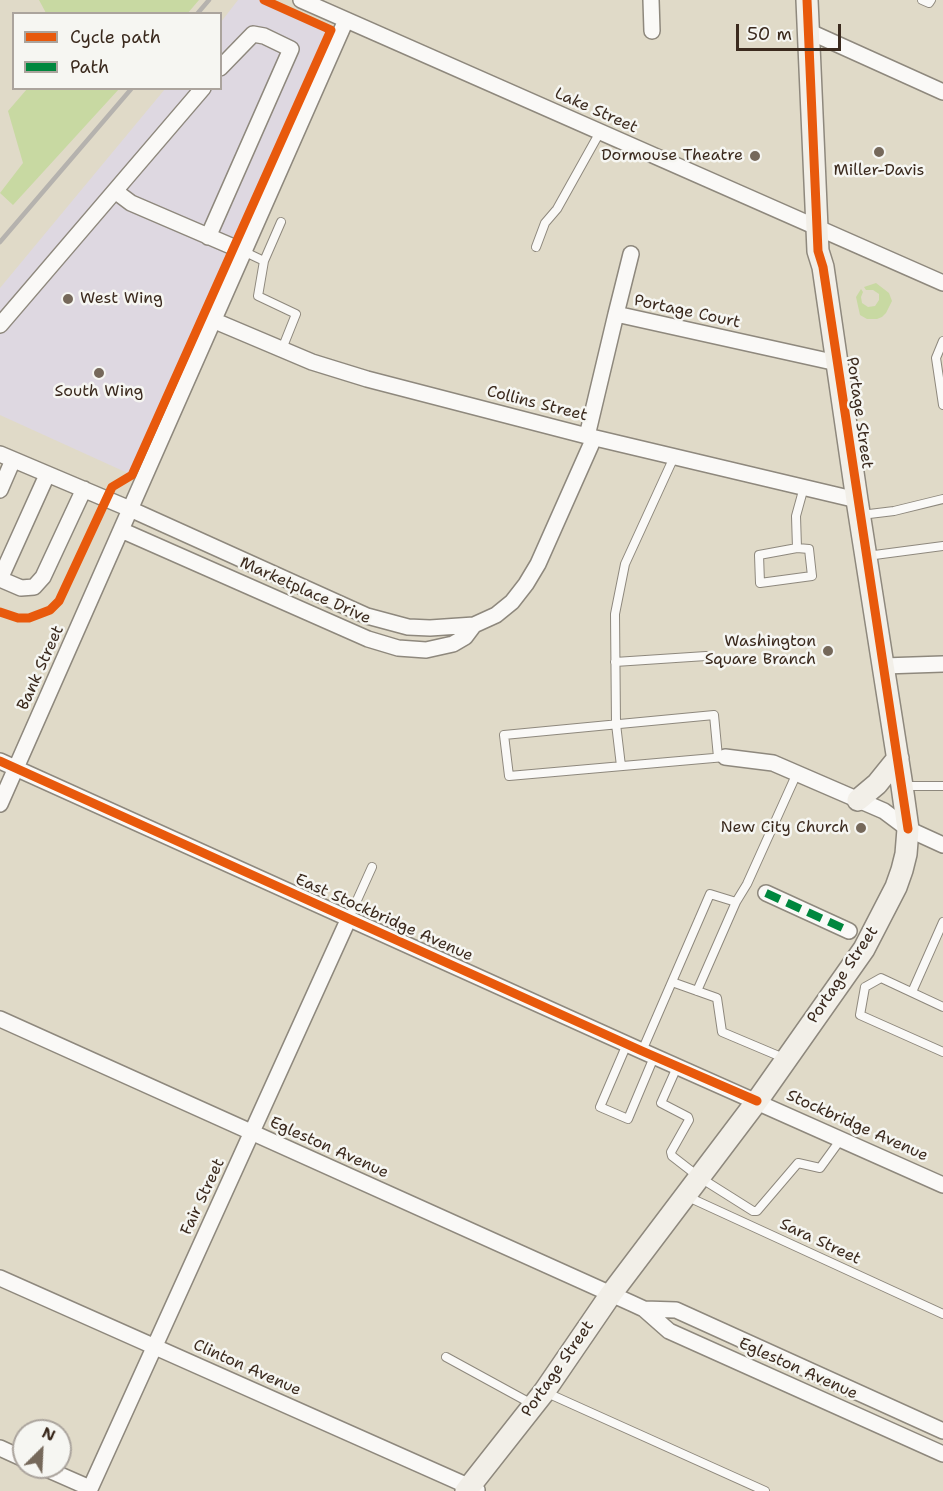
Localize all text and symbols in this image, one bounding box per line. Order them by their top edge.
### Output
legend [12,12,222,90]
scale bar [739,12,844,50]
text: 50 m [747,22,792,46]
text: Cycle path [70,25,161,49]
text: Path [70,55,109,79]
street label: Lake Street [552,84,640,138]
marker: Miller-Davis [872,145,886,159]
place label: Dormouse Theatre [601,146,743,166]
marker: Dormouse Theatre [748,149,762,163]
place label: Miller-Davis [834,161,924,181]
place label: West Wing [80,289,163,309]
street label: Portage Court [632,291,742,333]
marker: West Wing [61,292,75,306]
street label: Portage Street [842,356,876,470]
marker: South Wing [92,366,106,380]
place label: South Wing [55,382,143,402]
street label: Collins Street [485,382,589,426]
street label: Marketplace Drive [236,553,374,629]
street label: Bank Street [14,623,68,713]
place label: Washington Square Branch [705,632,816,670]
marker: Washington Square Branch [821,644,835,658]
place label: New City Church [720,818,849,838]
marker: New City Church [854,821,868,835]
street label: East Stockbridge Avenue [292,870,476,966]
street label: Portage Street [803,923,883,1027]
street label: Stockbridge Avenue [783,1086,931,1166]
street label: Egleston Avenue [267,1113,391,1183]
street label: Fair Street [177,1156,229,1238]
street label: Sara Street [776,1215,864,1269]
street label: Portage Street [518,1317,598,1421]
street label: Egleston Avenue [736,1334,860,1404]
street label: Clinton Avenue [190,1336,304,1400]
north arrow [12,1419,72,1479]
text: N [39,1422,59,1446]

